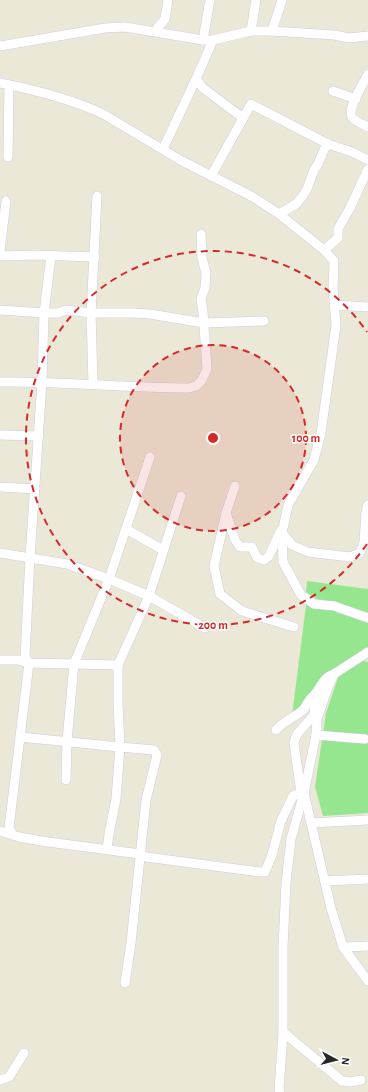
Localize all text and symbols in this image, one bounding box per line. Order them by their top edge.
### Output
centre of rings [206,431,220,445]
text: 100 m [292,432,320,444]
text: 200 m [198,619,228,631]
north arrow [316,1040,356,1080]
text: N [340,1057,351,1066]

